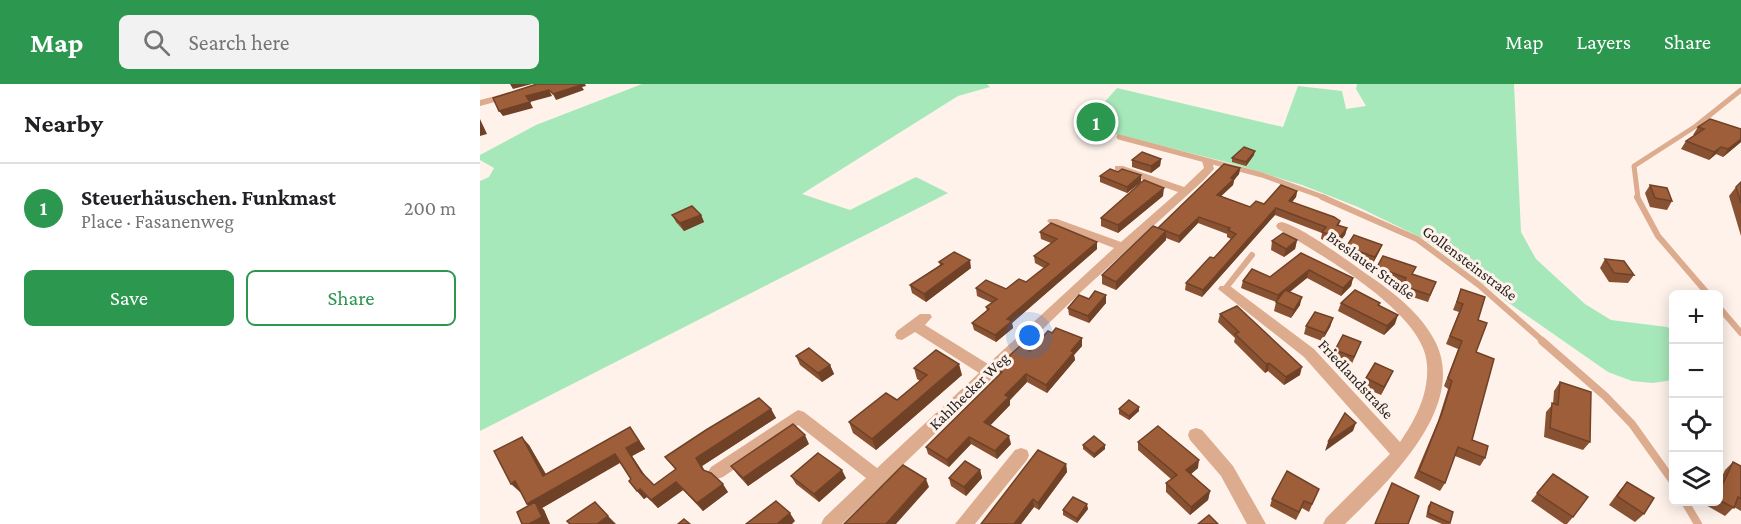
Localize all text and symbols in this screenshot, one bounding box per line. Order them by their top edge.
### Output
search box [119,15,539,69]
icon: search [140,26,173,59]
text: Map [30,27,83,58]
text: Search here [188,30,289,55]
text: Map [1505,30,1544,54]
text: Layers [1577,30,1631,54]
text: Share [1664,30,1711,54]
pin: 1 [1076,99,1116,144]
text: Nearby [24,109,103,138]
text: Steuerhäuschen. Funkmast [81,185,336,210]
text: 1 [40,197,47,219]
text: 200 m [404,197,456,219]
text: Place · Fasanenweg [81,210,234,232]
street label: Gollensteinstraße [1419,222,1521,304]
street label: Breslauer Straße [1324,227,1418,303]
button: Save [24,270,234,326]
button: Share [246,270,456,326]
map controls [1669,290,1723,506]
button: + [1669,290,1723,344]
your location [1015,321,1044,350]
street label: Friedlandstraße [1315,336,1397,422]
button: − [1669,344,1723,398]
street label: Kahlhecker Weg [926,349,1013,434]
button: locate [1669,398,1723,452]
button: layers [1669,452,1723,506]

